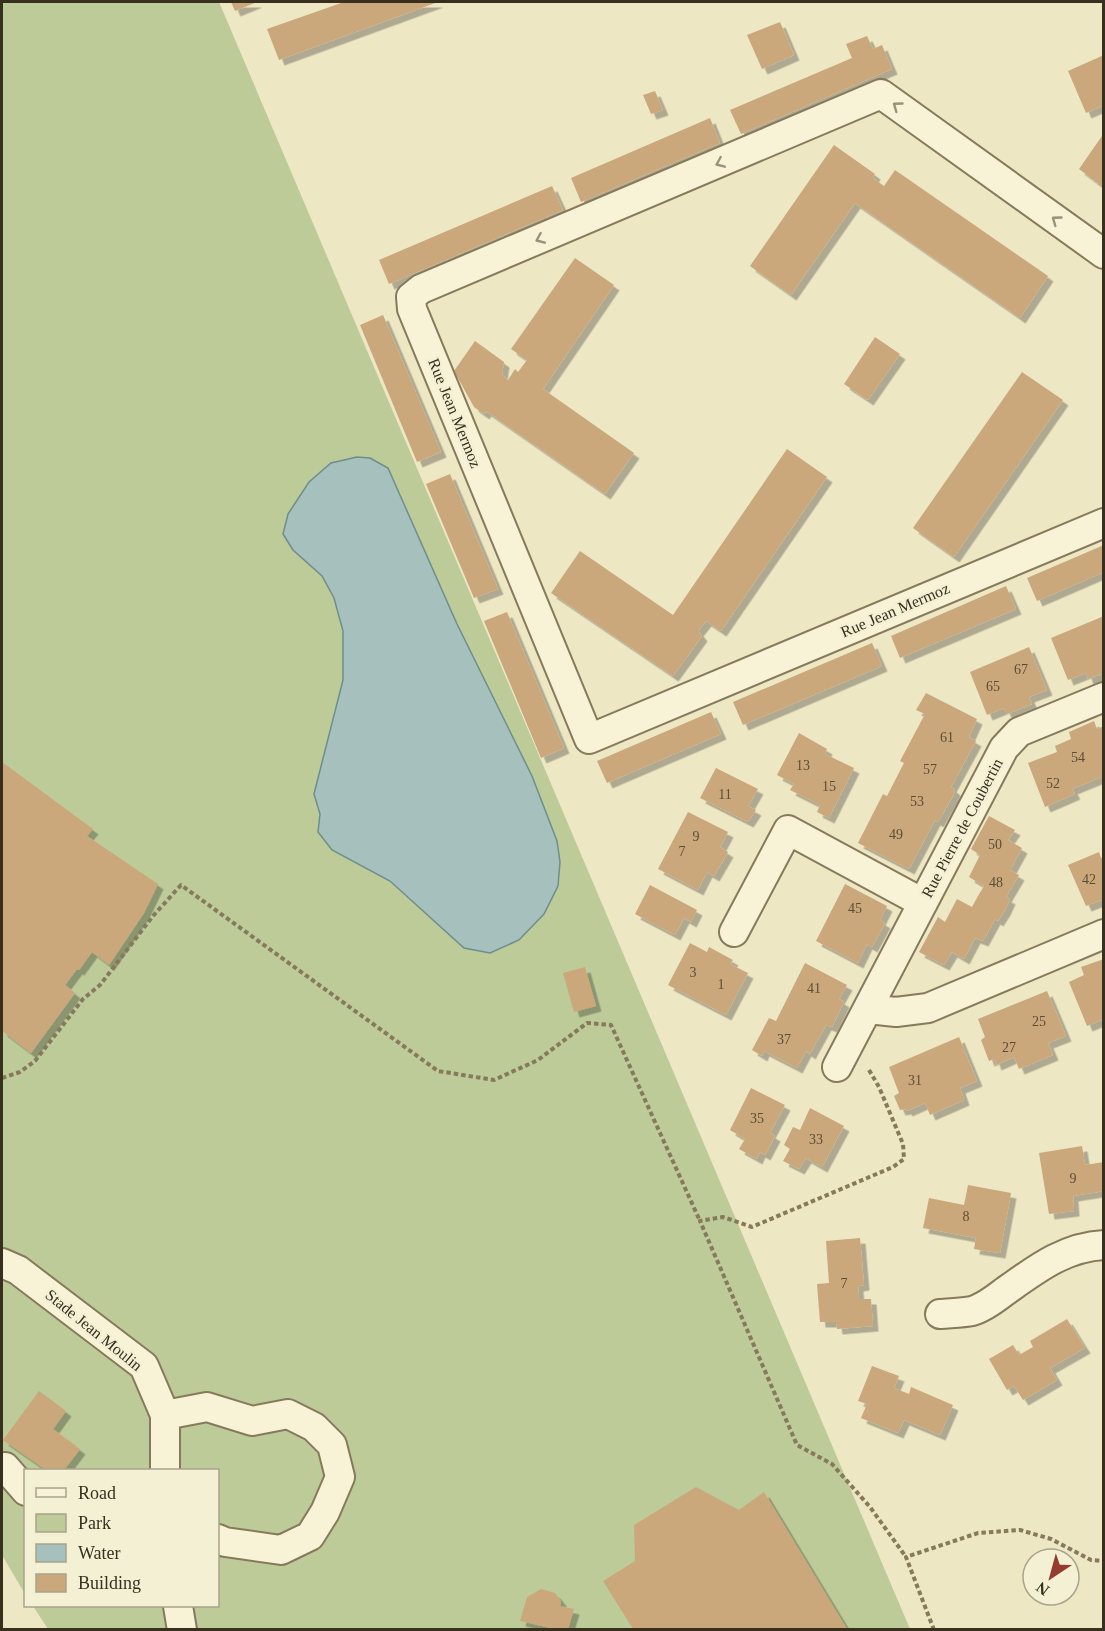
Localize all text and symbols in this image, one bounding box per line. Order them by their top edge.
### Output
one-way arrow [893,102,904,113]
one-way arrow [715,155,726,167]
one-way arrow [1052,216,1063,227]
one-way arrow [536,231,547,243]
street label: Rue Jean Mermoz [425,356,485,470]
street label: Rue Jean Mermoz [838,579,952,641]
house number: 67 [1014,662,1028,677]
house number: 65 [986,679,1000,694]
house number: 61 [940,730,954,745]
house number: 54 [1071,750,1085,765]
street label: Rue Pierre de Coubertin [918,756,1006,900]
house number: 13 [796,758,810,773]
house number: 57 [923,762,937,777]
house number: 52 [1046,776,1060,791]
house number: 15 [822,779,836,794]
house number: 11 [718,787,732,802]
house number: 53 [910,794,924,809]
house number: 49 [889,827,903,842]
house number: 9 [693,829,700,844]
house number: 50 [988,837,1002,852]
house number: 7 [679,844,686,859]
house number: 42 [1082,872,1096,887]
house number: 48 [989,875,1003,890]
house number: 45 [848,901,862,916]
house number: 3 [690,965,697,980]
house number: 1 [718,977,725,992]
house number: 41 [807,981,821,996]
house number: 25 [1032,1014,1046,1029]
house number: 37 [777,1032,791,1047]
house number: 27 [1002,1040,1016,1055]
house number: 31 [908,1073,922,1088]
house number: 35 [750,1111,764,1126]
house number: 33 [809,1132,823,1147]
house number: 9 [1070,1171,1077,1186]
house number: 8 [963,1209,970,1224]
house number: 7 [841,1276,848,1291]
street label: Stade Jean Moulin [42,1286,146,1374]
legend [24,1469,219,1607]
text: Road [78,1483,116,1503]
text: Park [78,1513,111,1533]
text: Water [78,1543,121,1563]
north arrow [1021,1547,1081,1607]
text: Building [78,1573,141,1593]
text: N [1032,1578,1052,1599]

